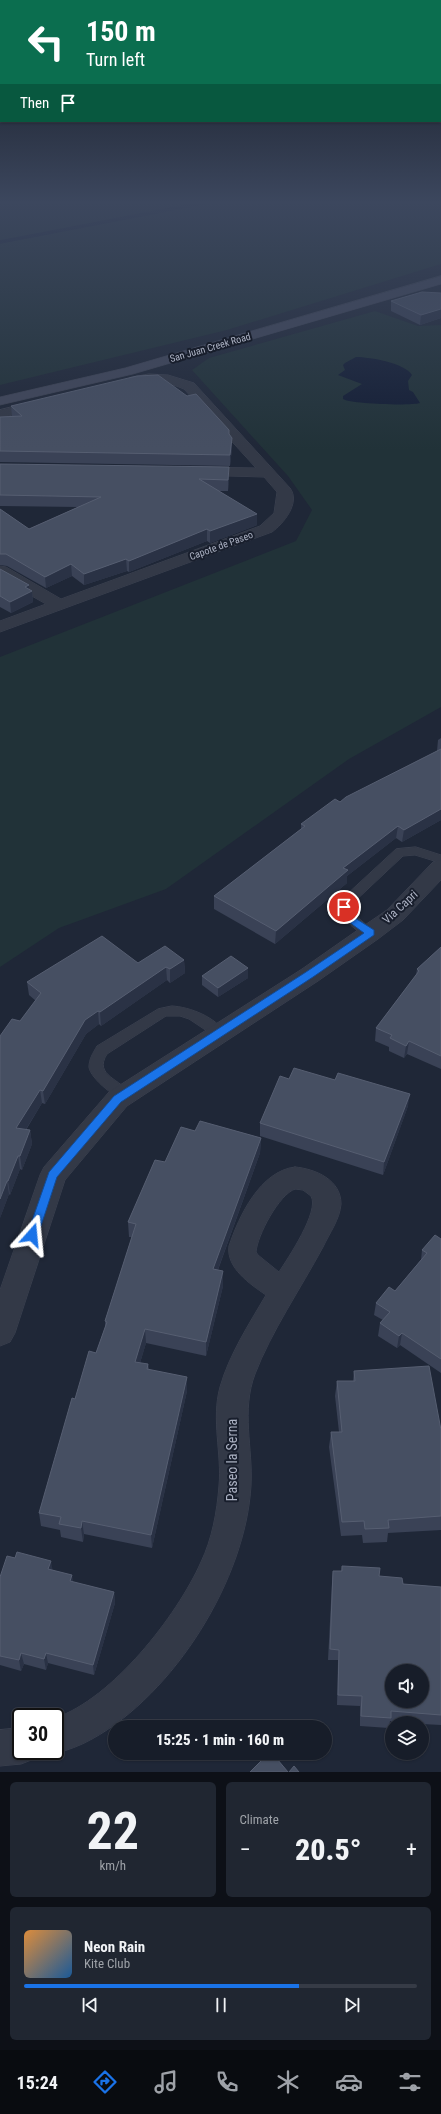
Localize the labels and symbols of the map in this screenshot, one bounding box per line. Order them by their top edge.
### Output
street label: San Juan Creek Road [168,331,252,364]
street label: Capote de Paseo [188,529,254,562]
street label: Via Capri [380,887,420,927]
pin [327,890,361,924]
position arrow [11,1214,53,1256]
street label: Paseo la Serna [224,1419,240,1501]
speed limit sign: 30 [12,1708,64,1760]

